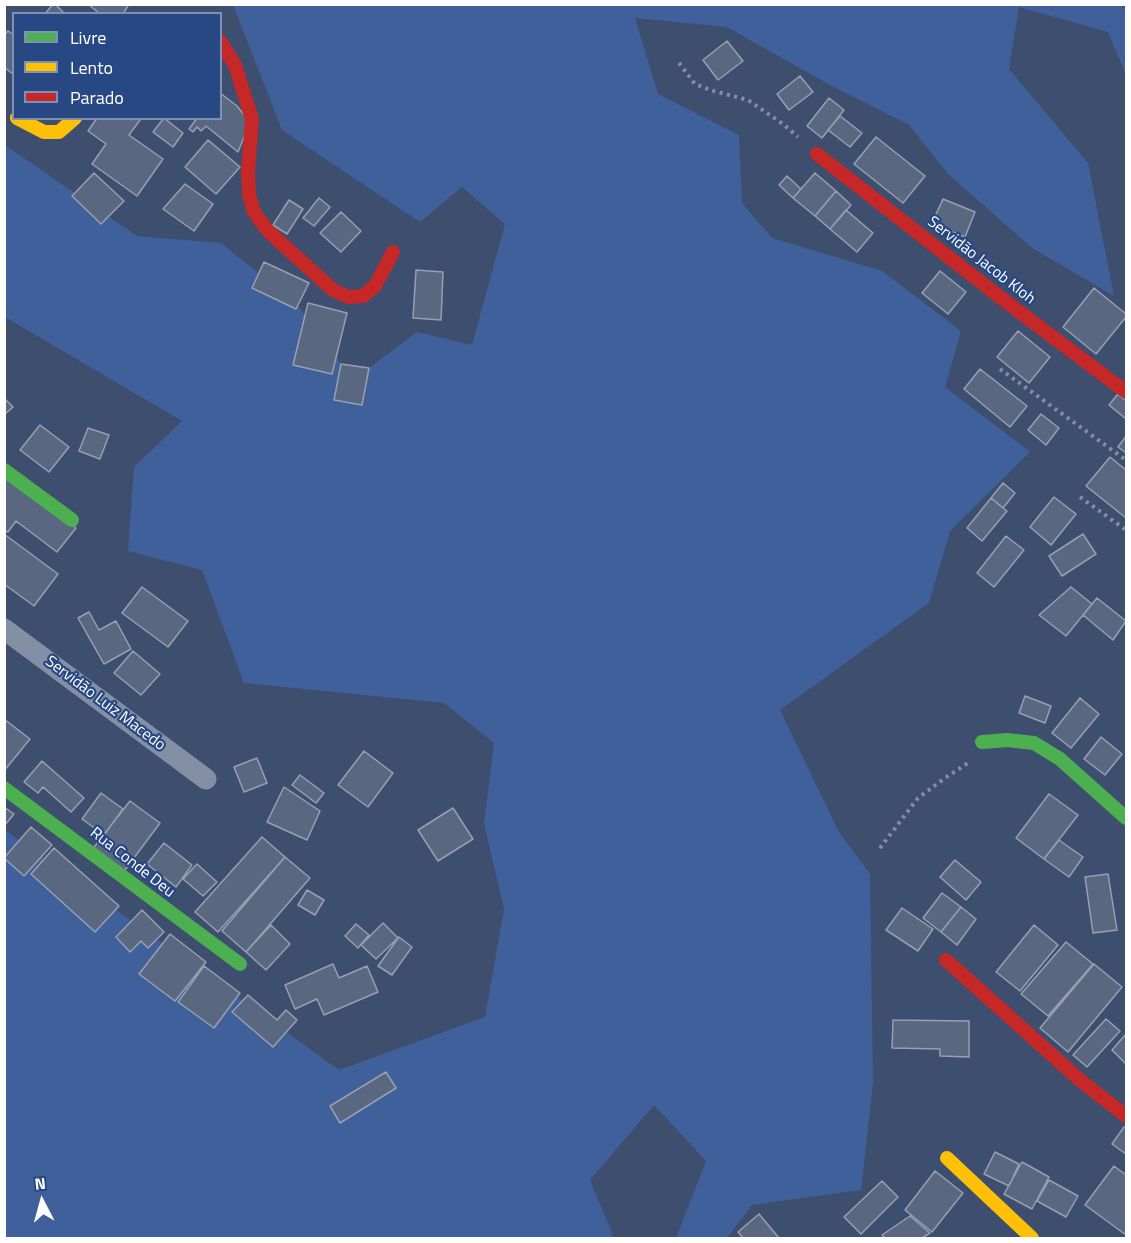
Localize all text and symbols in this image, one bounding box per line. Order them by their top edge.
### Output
legend [12,12,222,120]
text: Livre [70,24,106,51]
text: Lento [70,54,113,81]
text: Parado [70,84,124,111]
street label: Servidão Jacob Kloh [923,213,1039,309]
street label: Servidão Luiz Macedo [41,653,169,755]
street label: Rua Conde Deu [86,824,178,902]
north arrow [12,1171,72,1231]
text: N [33,1171,47,1196]

